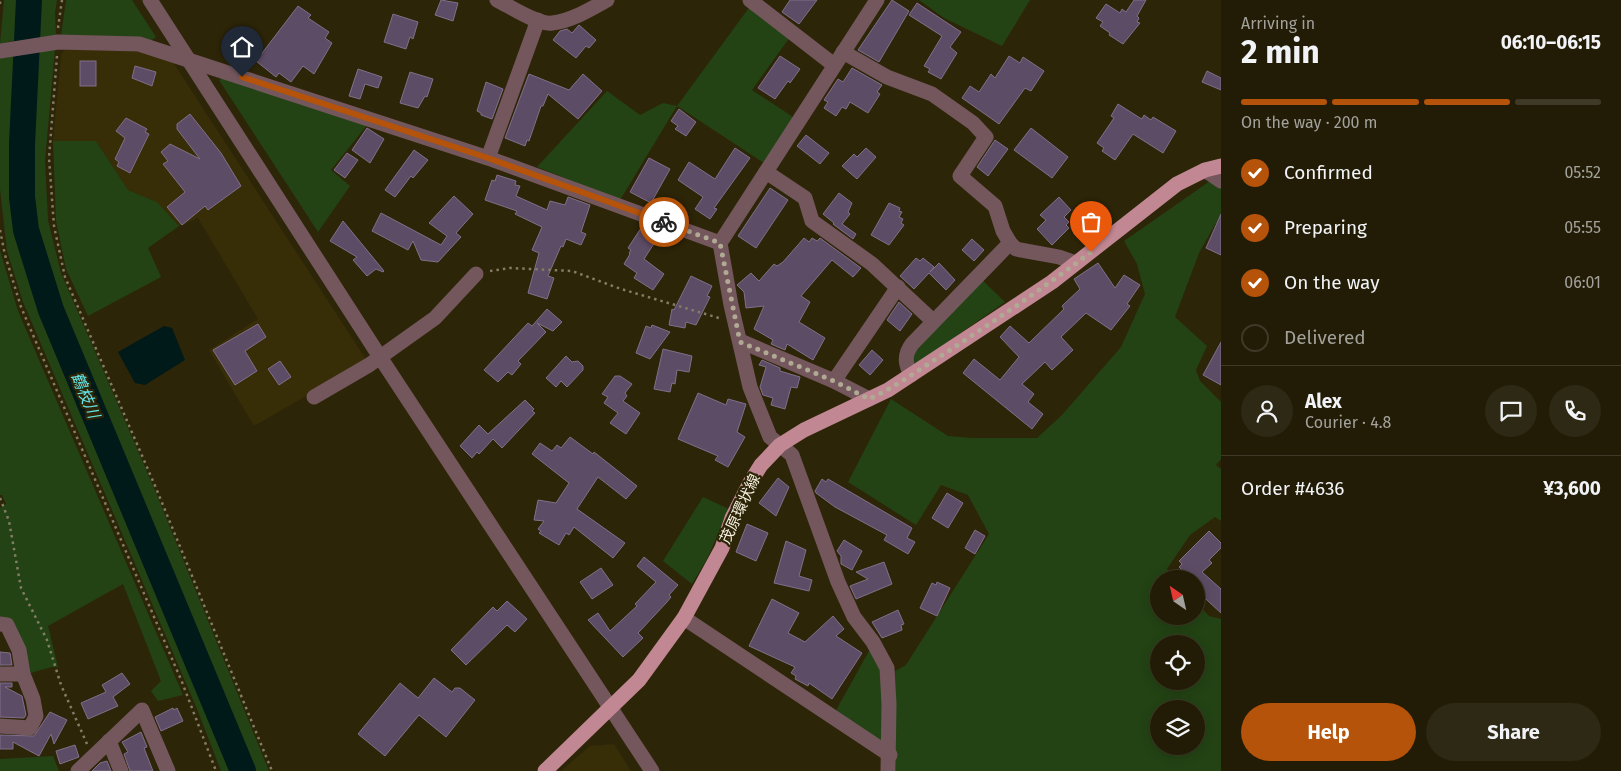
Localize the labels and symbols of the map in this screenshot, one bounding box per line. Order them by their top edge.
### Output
pin [221,26,263,77]
courier [639,197,689,247]
pin [1070,201,1112,252]
water label: 鶴枝川 [67,369,104,423]
street label: 茂原環状線 [716,471,764,547]
north arrow [1150,570,1205,625]

